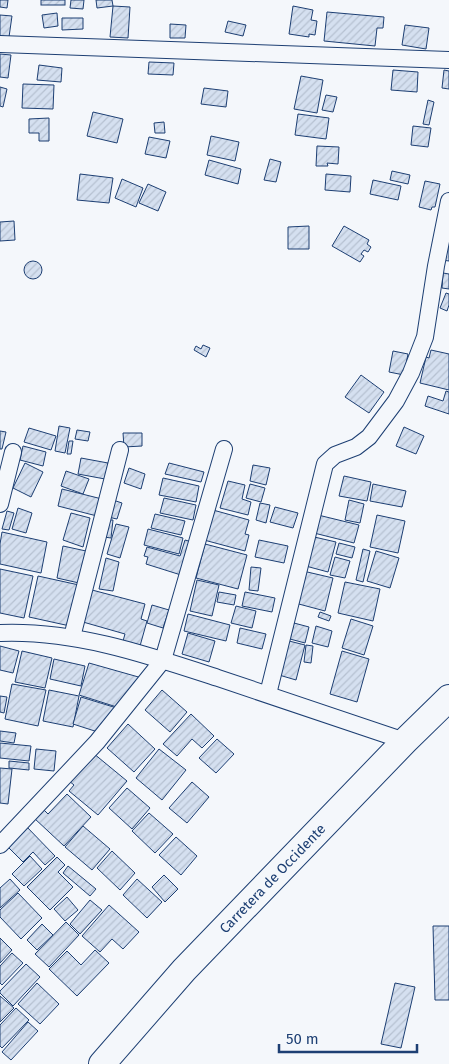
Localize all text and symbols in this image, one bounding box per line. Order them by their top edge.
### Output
street label: Carretera de Occidente [216,820,329,937]
scale bar [279,1022,416,1054]
text: 50 m [286,1030,319,1048]

